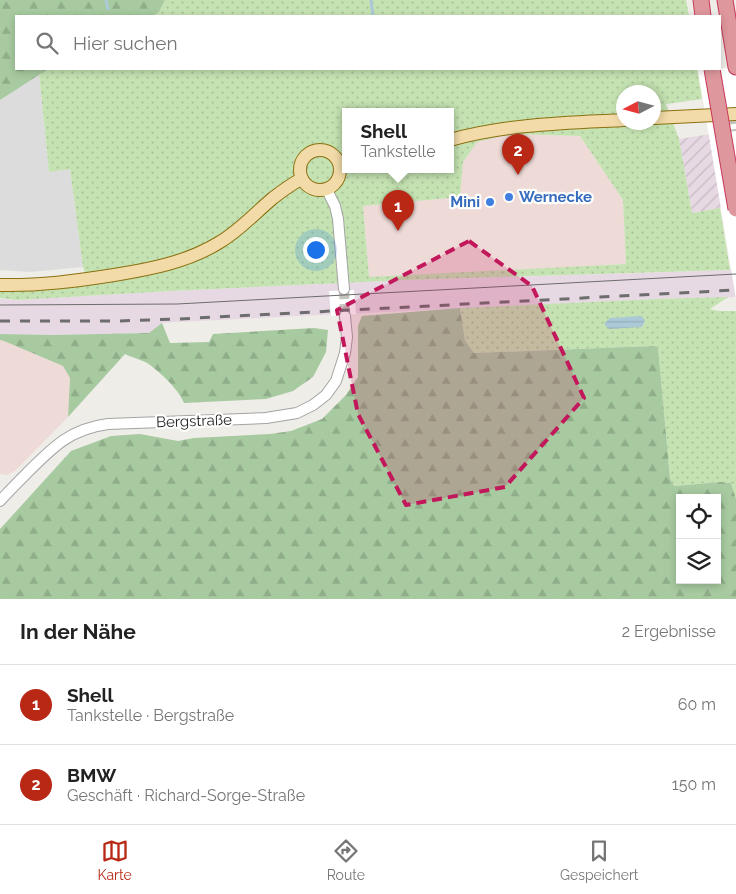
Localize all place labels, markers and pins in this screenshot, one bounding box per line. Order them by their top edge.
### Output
pin: 2 [502,134,534,175]
place label: Wernecke [519,188,592,206]
pin: 1 [382,190,414,231]
marker: Wernecke [503,191,515,203]
place label: Mini [450,193,480,211]
marker: Mini [484,196,496,208]

